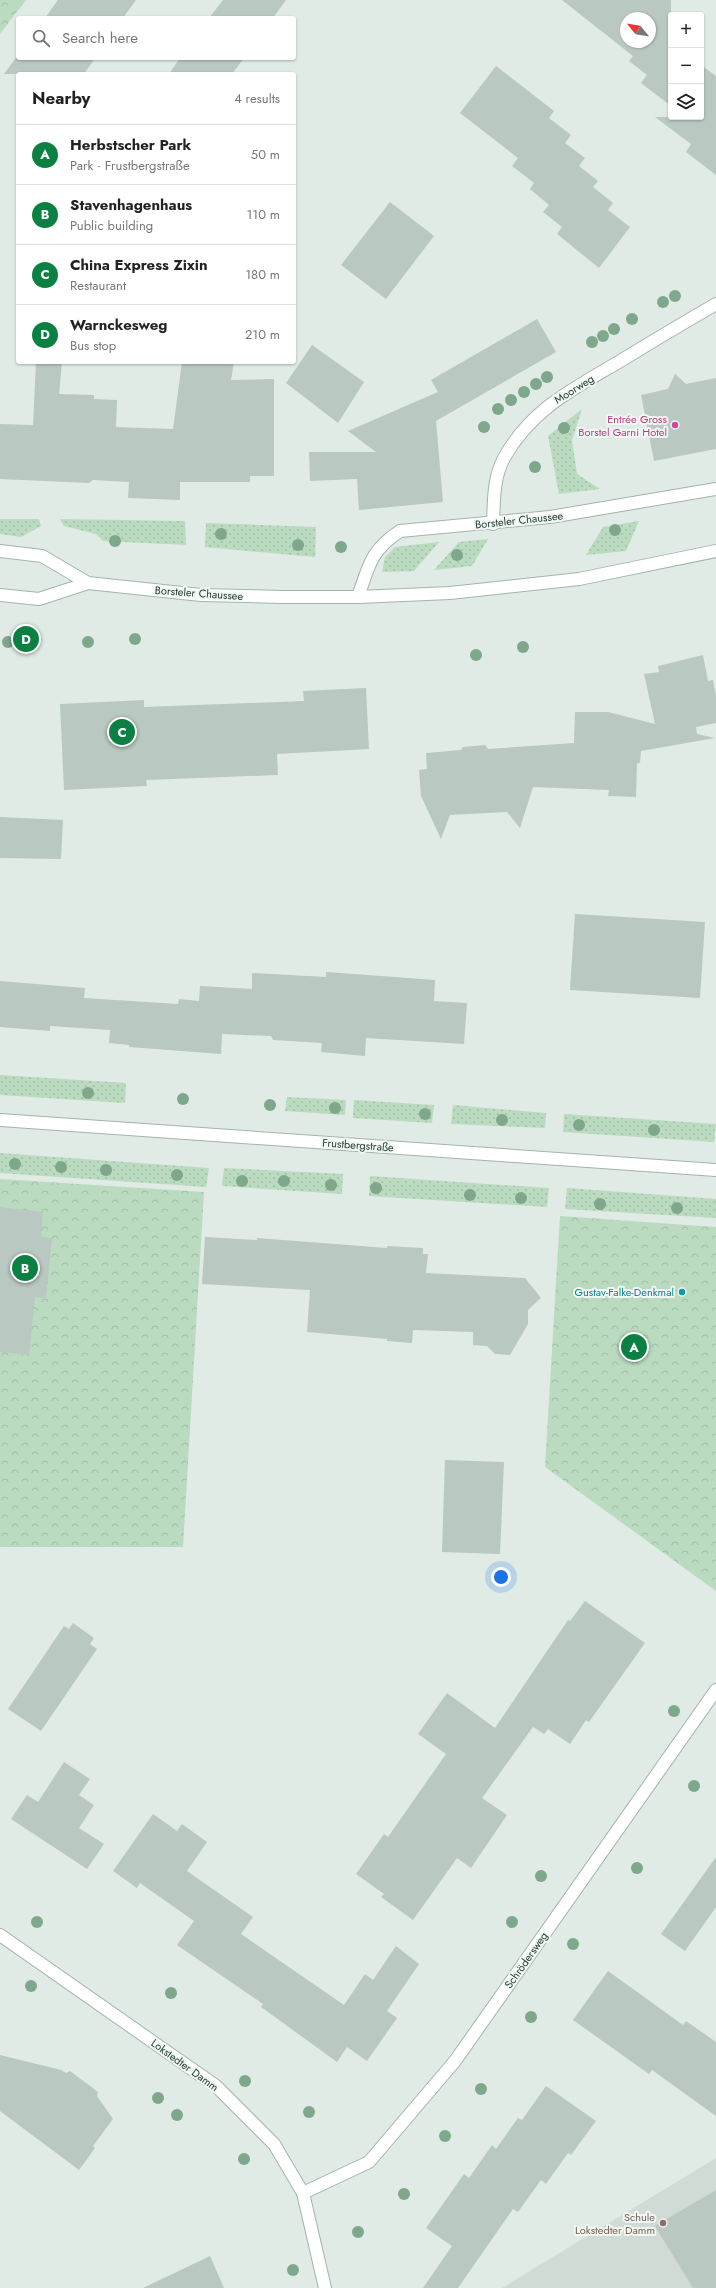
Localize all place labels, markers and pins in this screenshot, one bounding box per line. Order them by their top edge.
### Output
place label: Entrée Gross Borstel Garni Hotel [578,411,668,440]
marker: Entrée Gross Borstel Garni Hotel [670,420,680,430]
pin: D [13,624,39,654]
pin: C [109,717,135,747]
pin: B [12,1253,38,1283]
place label: Gustav-Falke-Denkmal [574,1284,674,1300]
marker: Gustav-Falke-Denkmal [677,1287,687,1297]
pin: A [621,1332,647,1362]
place label: Schule Lokstedter Damm [575,2209,655,2238]
marker: Schule Lokstedter Damm [658,2218,668,2228]

